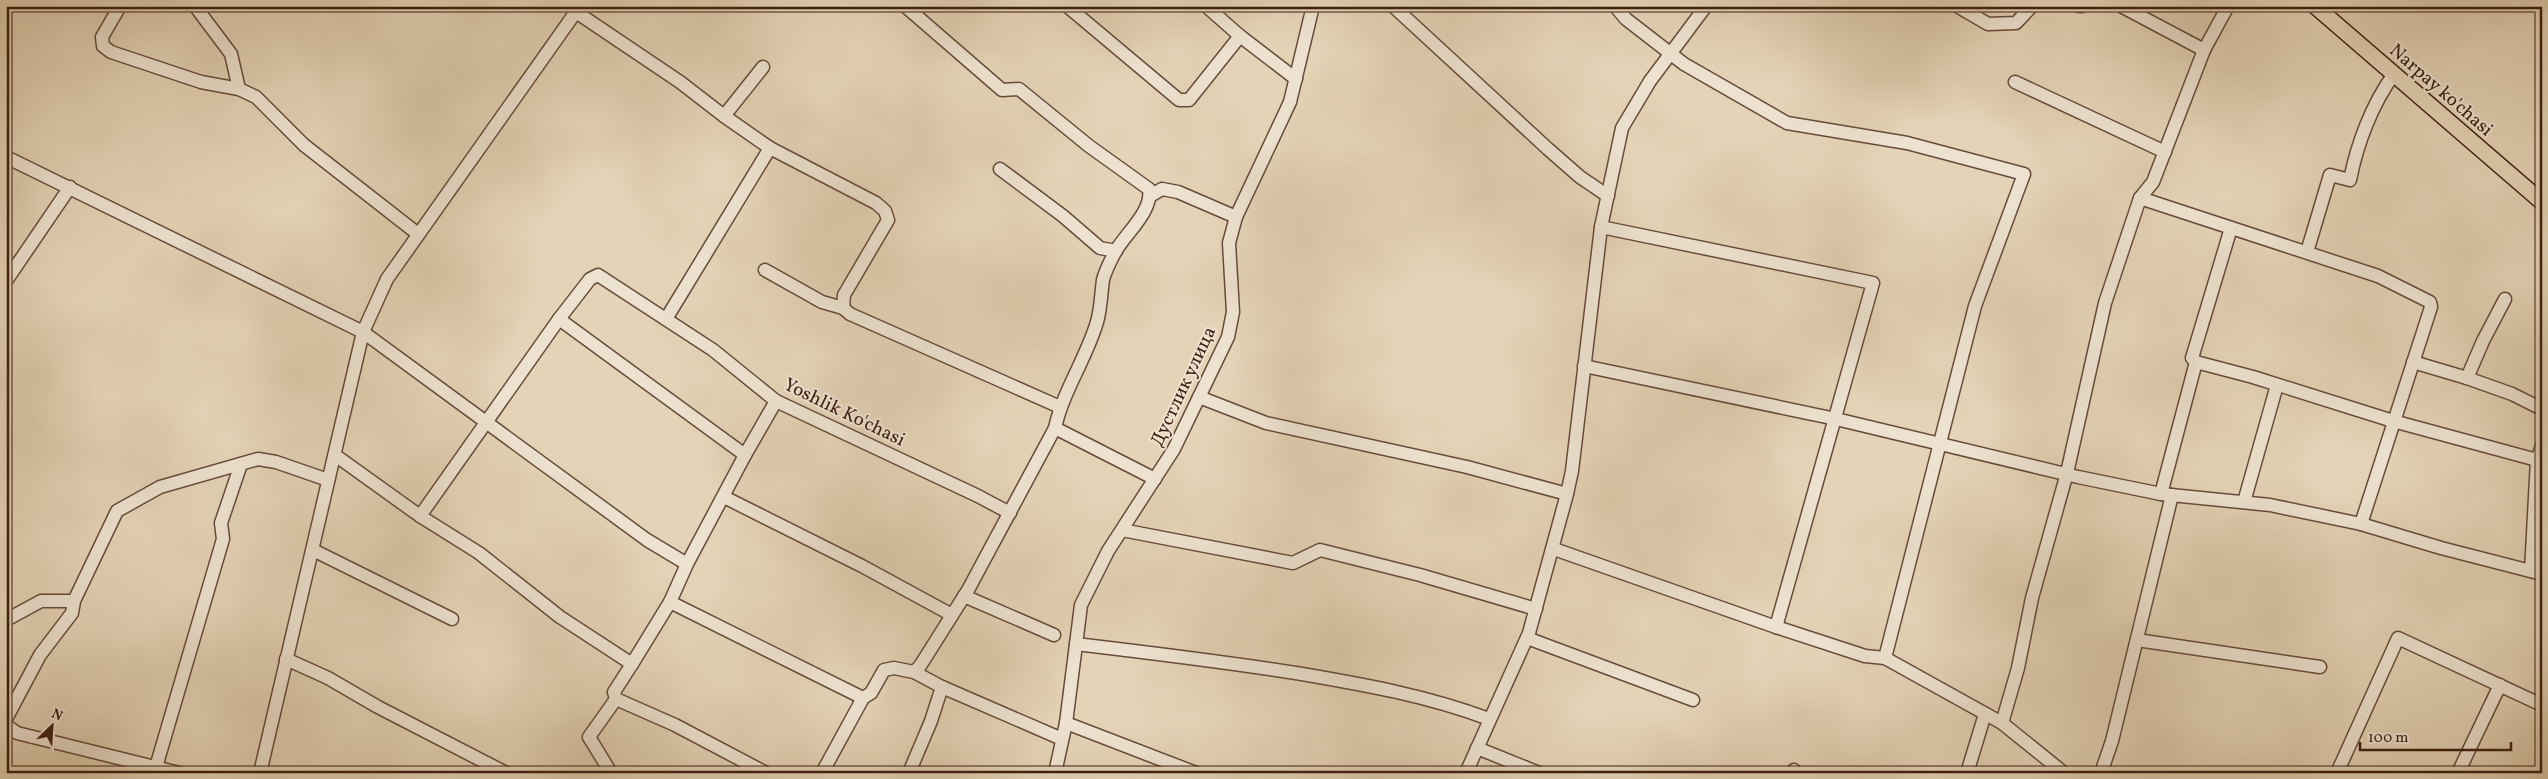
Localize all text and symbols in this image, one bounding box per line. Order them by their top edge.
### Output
street label: Narpay ko'chasi [2383,38,2498,143]
street label: Дустлик улица [1145,323,1223,451]
street label: Yoshlik Ko'chasi [779,372,910,454]
north arrow [28,702,78,752]
text: N [48,705,65,726]
scale bar [2360,719,2512,751]
text: 100 m [2368,728,2408,749]

